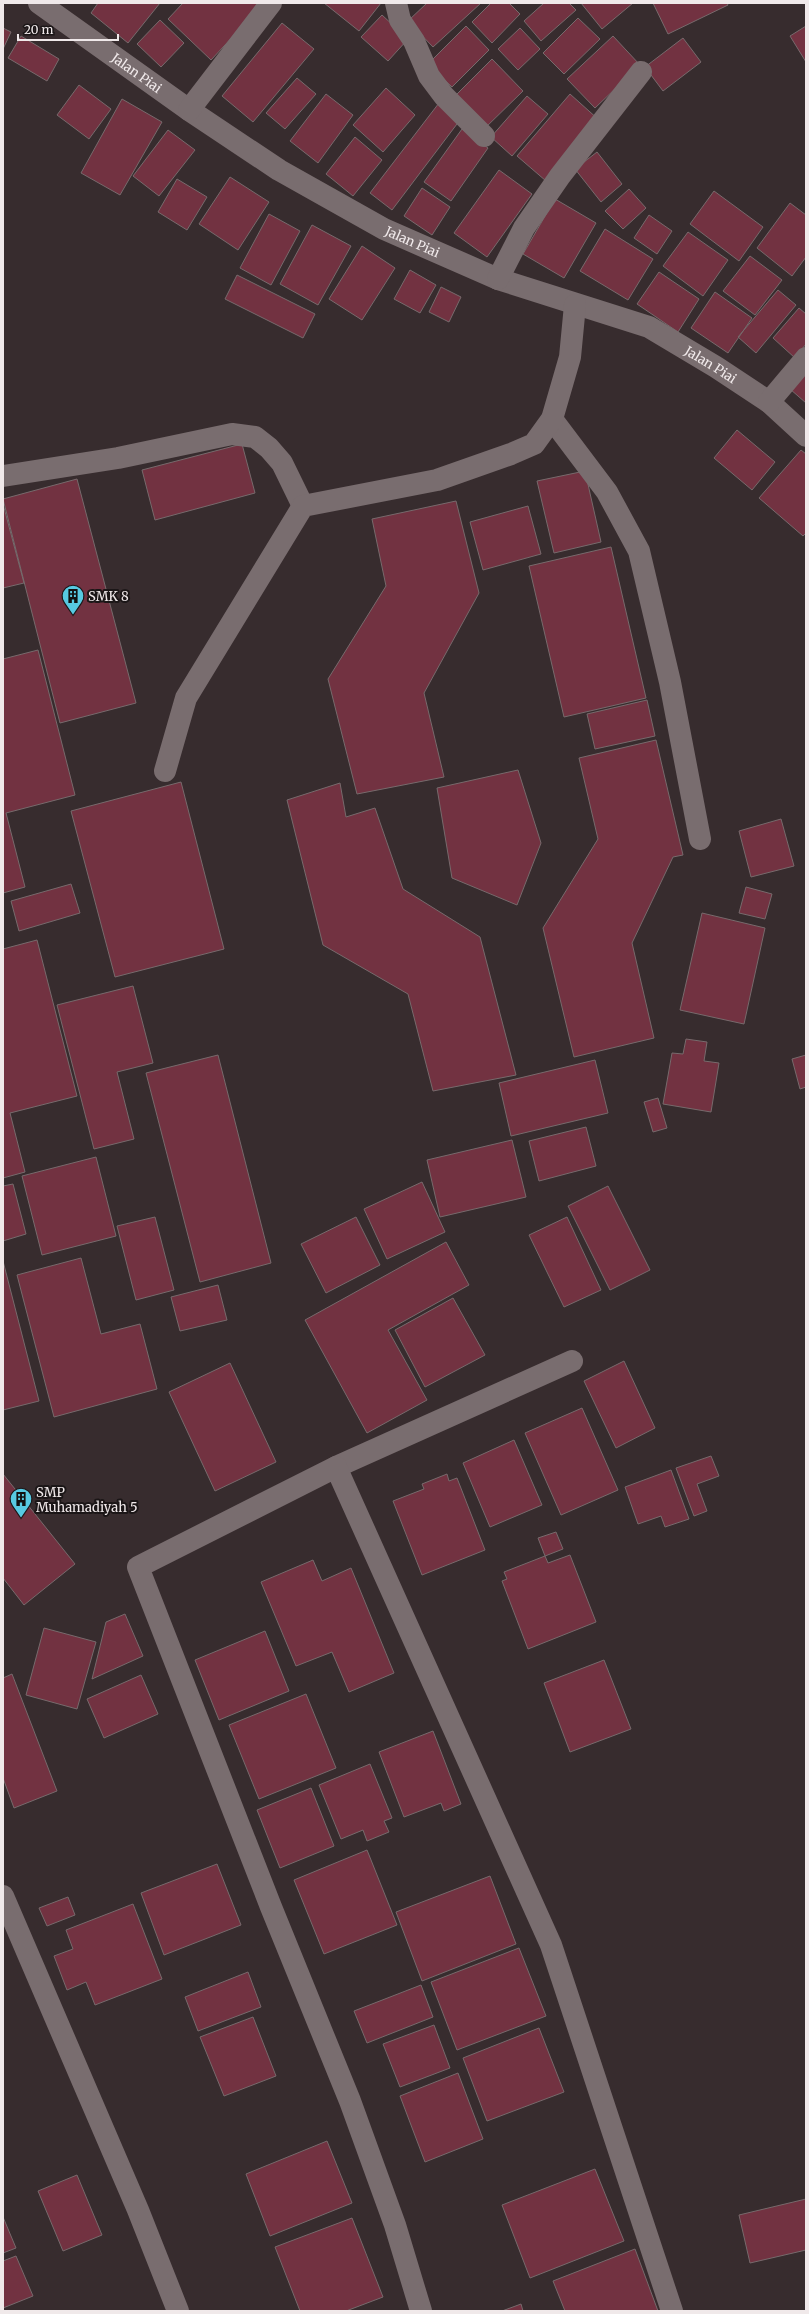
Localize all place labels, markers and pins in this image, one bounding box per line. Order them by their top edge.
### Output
building icon: SMK 8 [60,583,86,616]
place label: SMK 8 [88,588,129,605]
place label: SMP Muhamadiyah 5 [36,1484,138,1516]
building icon: SMP Muhamadiyah 5 [8,1486,34,1519]

